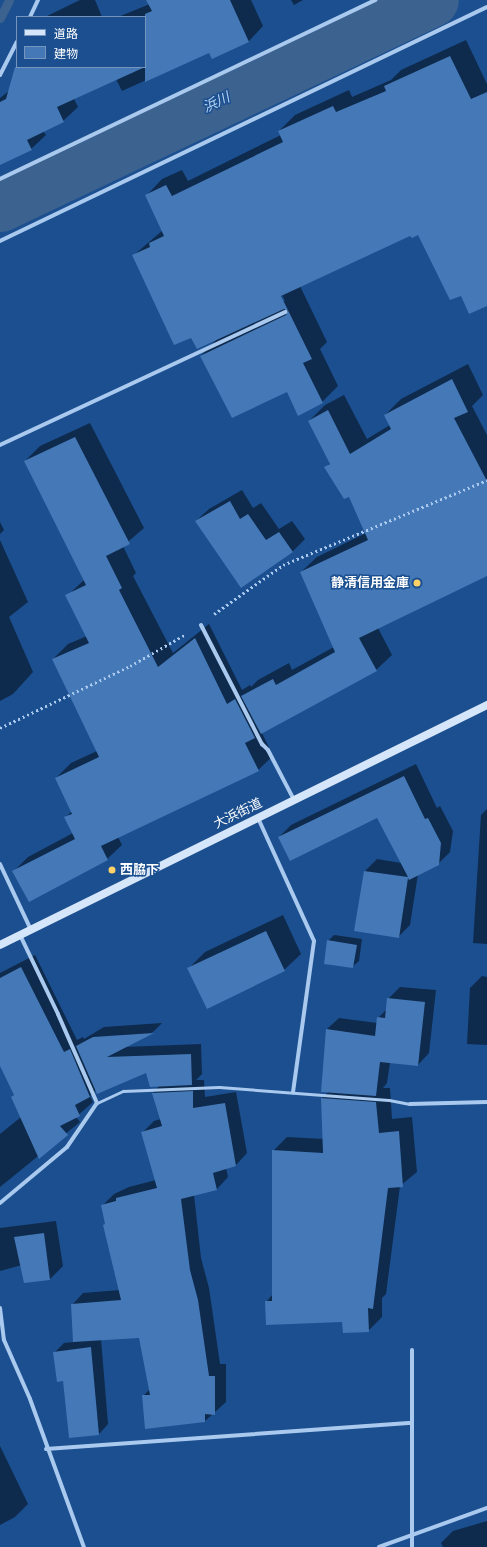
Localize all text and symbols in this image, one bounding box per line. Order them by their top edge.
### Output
legend [16,16,146,68]
text: 道路 [54,27,78,41]
text: 建物 [54,47,78,61]
water label: 浜川 [200,88,232,116]
place label: 静清信用金庫 [331,575,409,591]
marker: 静清信用金庫 [412,578,422,588]
street label: 大浜街道 [211,796,265,832]
place label: 西脇下 [120,862,159,878]
marker: 西脇下 [107,865,117,875]

